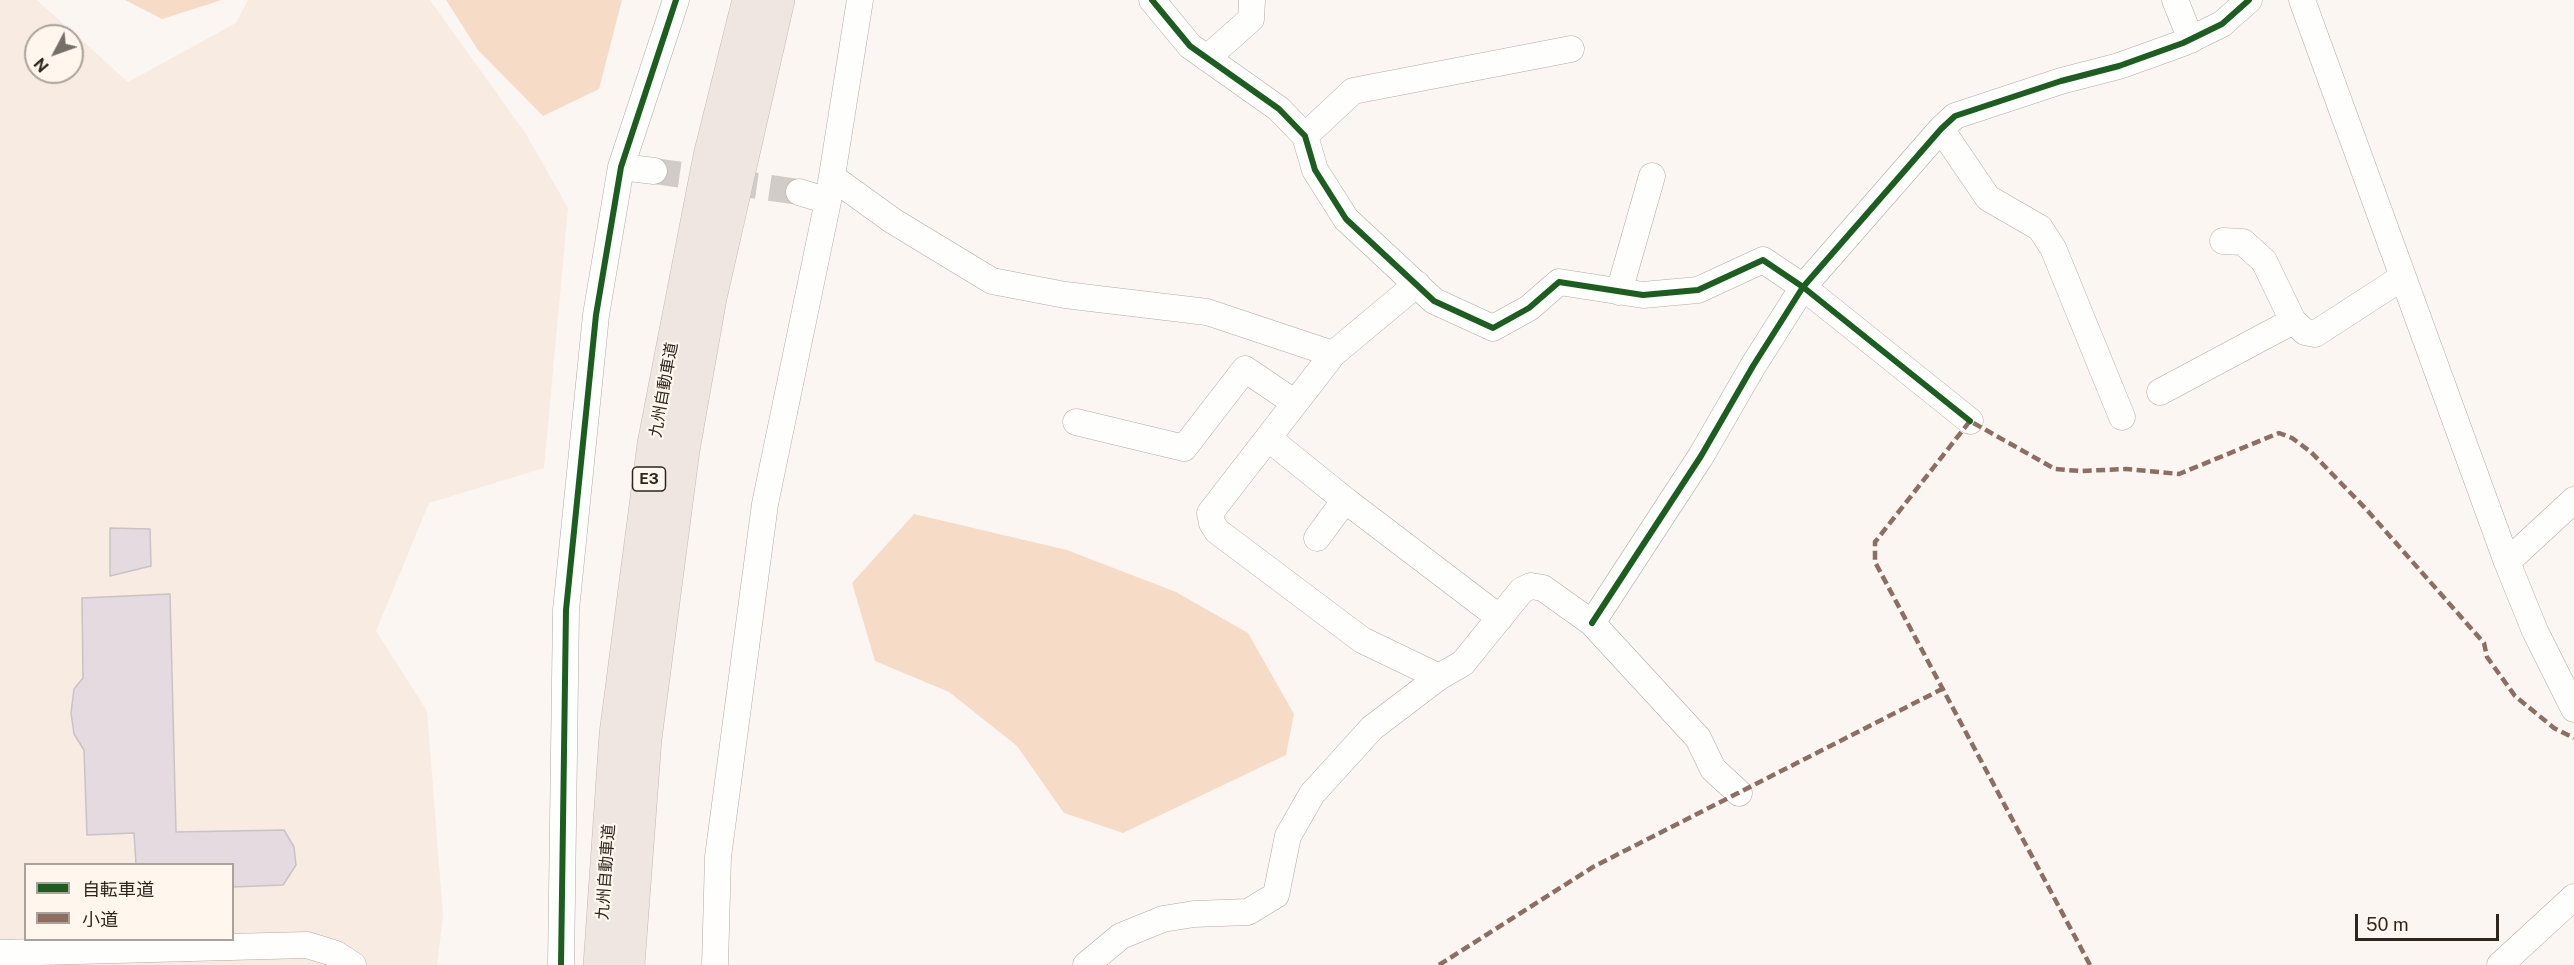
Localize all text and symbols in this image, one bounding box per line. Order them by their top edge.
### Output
north arrow [24,24,84,84]
text: N [30,54,53,76]
street label: 九州自動車道 [646,341,682,439]
road number: E3 [632,467,666,491]
street label: 九州自動車道 [593,823,619,921]
legend [24,863,234,941]
text: 自転車道 [82,879,154,900]
scale bar [2358,902,2502,940]
text: 小道 [82,909,118,930]
text: 50 m [2366,914,2409,935]

